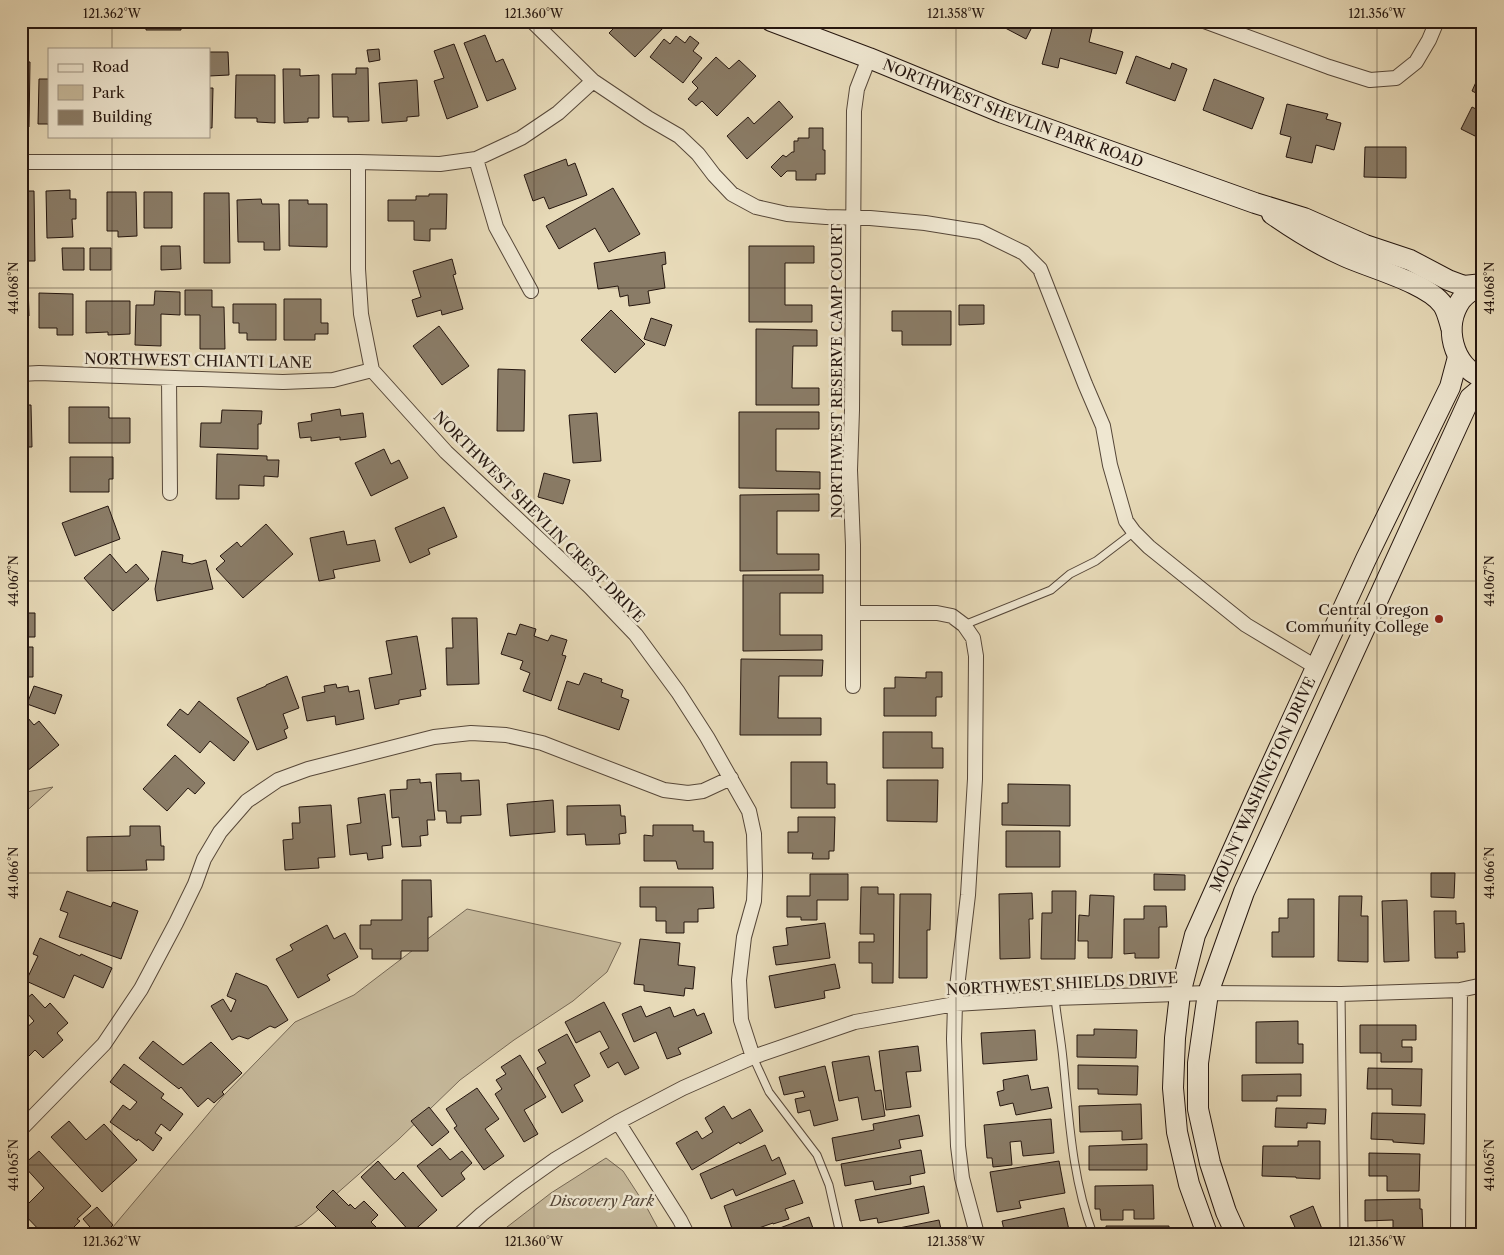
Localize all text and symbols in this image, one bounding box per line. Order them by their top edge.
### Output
text: 121.362°W [83,6,142,21]
text: 121.360°W [505,6,564,21]
text: 121.358°W [927,6,986,21]
text: 121.356°W [1348,6,1406,21]
legend [48,48,210,138]
street label: NORTHWEST SHEVLIN PARK ROAD [880,55,1146,171]
text: Road [92,57,129,76]
text: Park [92,83,126,102]
text: Building [92,107,152,126]
street label: NORTHWEST RESERVE CAMP COURT [827,223,846,518]
text: 44.068°N [6,262,21,314]
text: 44.068°N [1482,262,1497,314]
street label: NORTHWEST CHIANTI LANE [84,349,312,372]
street label: NORTHWEST SHEVLIN CREST DRIVE [430,407,649,626]
text: 44.067°N [6,555,21,607]
text: 44.067°N [1482,555,1497,607]
place label: Central Oregon Community College [1286,600,1430,636]
marker: Central Oregon Community College [1433,613,1445,625]
street label: MOUNT WASHINGTON DRIVE [1206,674,1319,895]
text: 44.066°N [6,847,21,899]
text: 44.066°N [1482,847,1497,899]
street label: NORTHWEST SHIELDS DRIVE [945,968,1179,999]
text: 44.065°N [6,1139,21,1191]
text: 44.065°N [1482,1139,1497,1191]
park label: Discovery Park [549,1191,654,1210]
text: 121.362°W [83,1234,142,1249]
text: 121.360°W [505,1234,564,1249]
text: 121.358°W [927,1234,986,1249]
text: 121.356°W [1348,1234,1406,1249]

